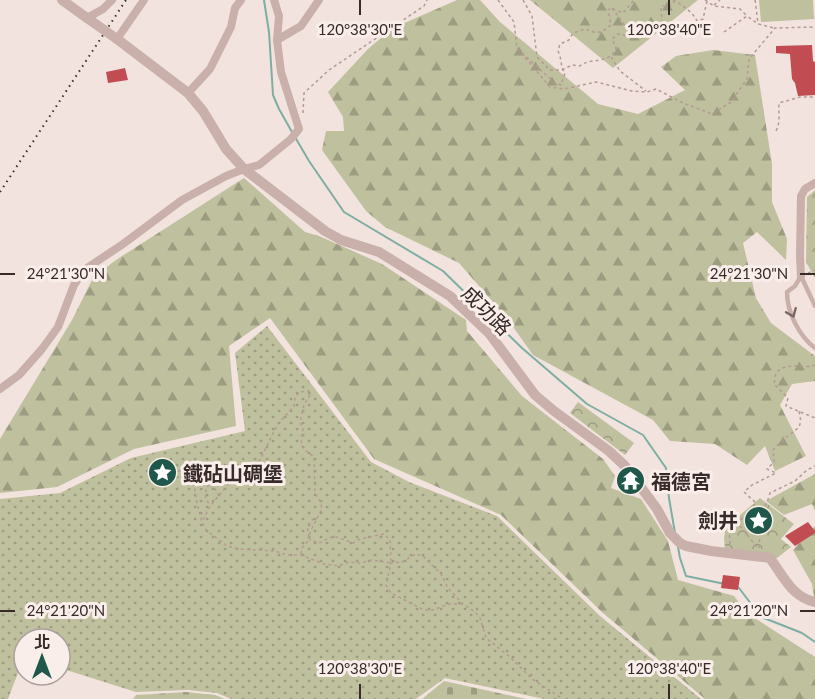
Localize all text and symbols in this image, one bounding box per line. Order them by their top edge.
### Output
text: 120°38'30"E [318,20,402,38]
text: 120°38'40"E [627,20,711,38]
text: 24°21'30"N [27,264,105,282]
text: 24°21'30"N [710,264,788,282]
street label: 成功路 [457,280,517,340]
one-way arrow [785,307,797,318]
place icon: 鐵砧山碉堡 [146,457,178,489]
place label: 鐵砧山碉堡 [183,461,283,485]
temple icon: 福德宮 [614,465,646,497]
place label: 福德宮 [651,469,711,493]
place icon: 劍井 [743,504,775,536]
place label: 劍井 [698,508,738,532]
text: 24°21'20"N [27,601,105,619]
text: 24°21'20"N [710,601,788,619]
north arrow [12,627,72,687]
text: 北 [34,632,50,651]
text: 120°38'30"E [318,659,402,677]
text: 120°38'40"E [627,659,711,677]

